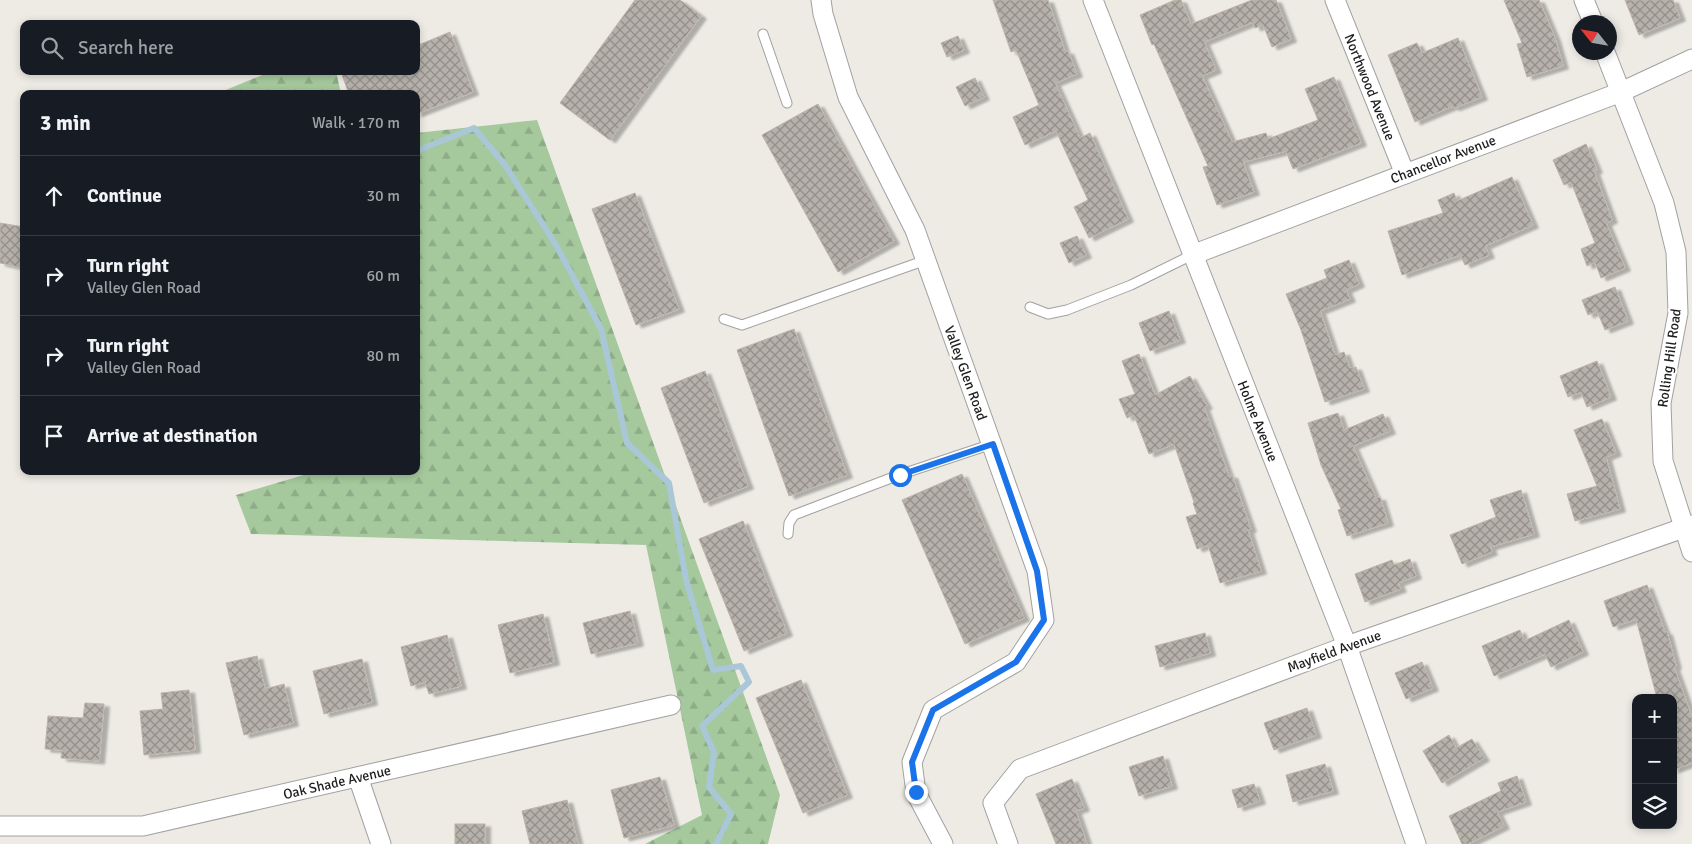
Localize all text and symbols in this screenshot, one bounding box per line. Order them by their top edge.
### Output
north arrow [1572,15,1617,60]
search box [20,20,420,75]
street label: Northwood Avenue [1340,31,1399,143]
icon: search [38,34,66,62]
text: Search here [78,36,174,60]
text: 3 min [40,110,91,136]
text: Walk · 170 m [312,113,400,133]
street label: Chancellor Avenue [1388,132,1498,187]
icon: ahead [40,182,68,210]
text: Continue [87,184,162,208]
text: 30 m [366,186,400,206]
text: Turn right [87,254,169,278]
icon: right [40,262,68,290]
text: 60 m [366,266,400,286]
text: Valley Glen Road [87,278,201,298]
street label: Rolling Hill Road [1654,307,1685,409]
street label: Valley Glen Road [941,323,991,423]
text: Turn right [87,334,169,358]
icon: right [40,342,68,370]
text: 80 m [366,346,400,366]
text: Valley Glen Road [87,358,201,378]
street label: Holme Avenue [1234,378,1282,464]
icon: arrive [40,422,68,450]
text: Arrive at destination [87,424,258,448]
route start [889,464,912,487]
street label: Mayfield Avenue [1285,627,1383,676]
map controls [1632,694,1677,829]
button: + [1632,694,1677,739]
button: − [1632,739,1677,784]
street label: Oak Shade Avenue [282,762,393,803]
route end [905,781,928,804]
button: layers [1632,784,1677,829]

